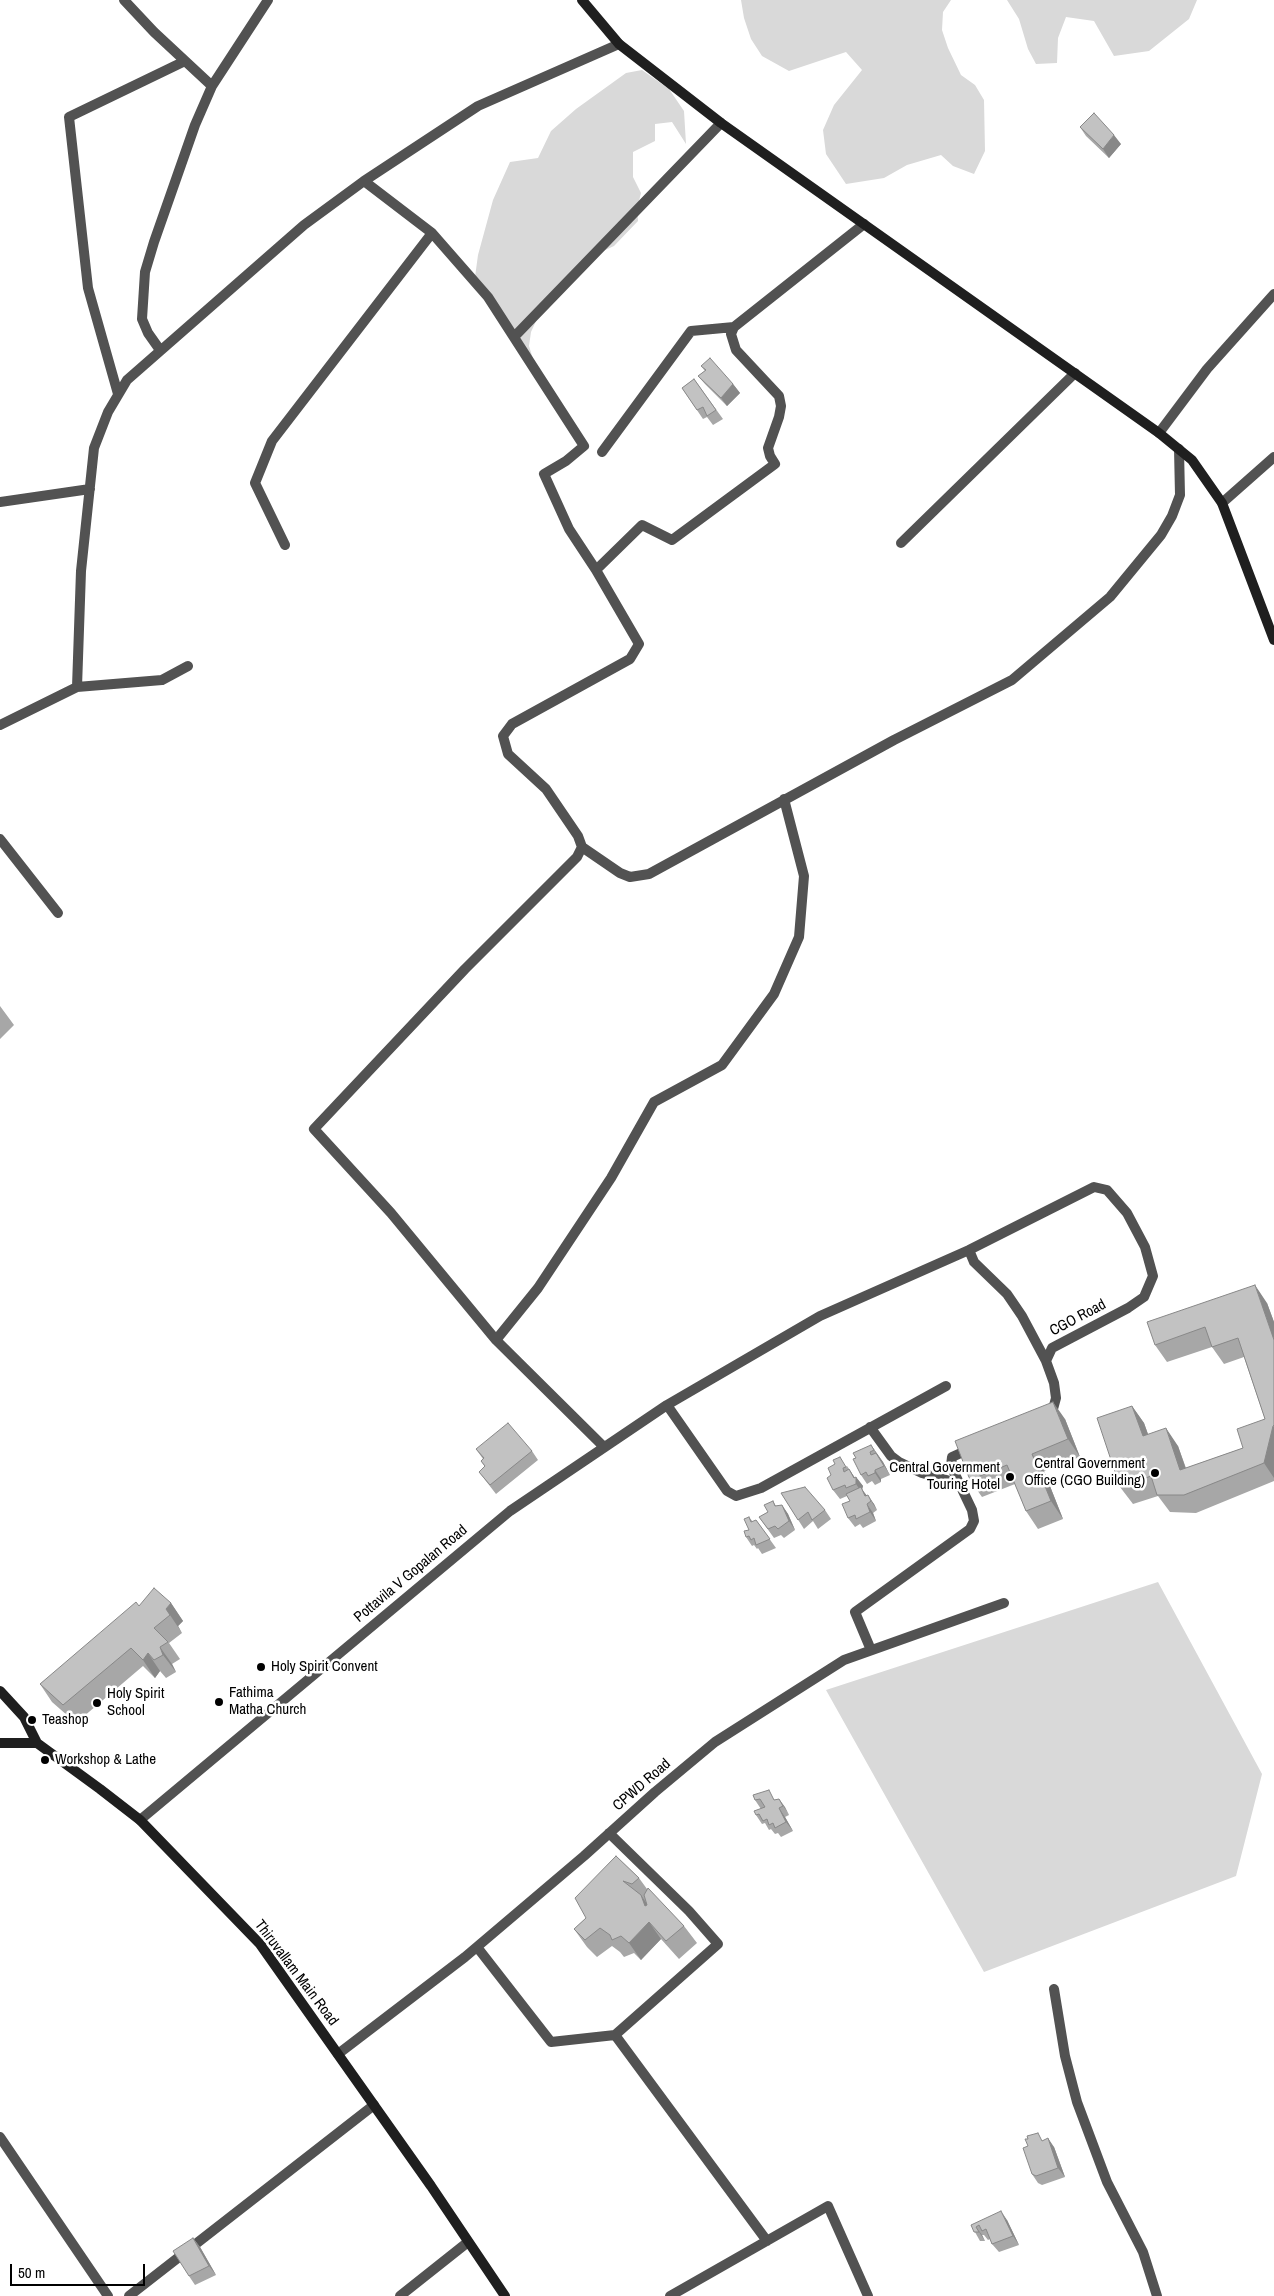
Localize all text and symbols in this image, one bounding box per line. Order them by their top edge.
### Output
street label: CGO Road [1047,1296,1109,1340]
place label: Central Government Office (CGO Building) [1024,1455,1145,1490]
place label: Central Government Touring Hotel [889,1459,1000,1494]
marker: Central Government Office (CGO Building) [1149,1467,1161,1479]
marker: Central Government Touring Hotel [1004,1471,1016,1483]
street label: Pottavila V Gopalan Road [351,1521,471,1627]
place label: Holy Spirit Convent [271,1658,378,1676]
marker: Holy Spirit Convent [255,1661,267,1673]
place label: Fathima Matha Church [229,1684,306,1719]
place label: Holy Spirit School [107,1685,164,1720]
marker: Fathima Matha Church [213,1696,225,1708]
marker: Holy Spirit School [91,1697,103,1709]
place label: Teashop [42,1711,88,1729]
marker: Teashop [26,1714,38,1726]
place label: Workshop & Lathe [55,1751,156,1769]
marker: Workshop & Lathe [39,1754,51,1766]
street label: CPWD Road [610,1755,674,1815]
street label: Thiruvallam Main Road [250,1917,342,2029]
scale bar [12,2254,148,2286]
text: 50 m [18,2262,45,2283]

